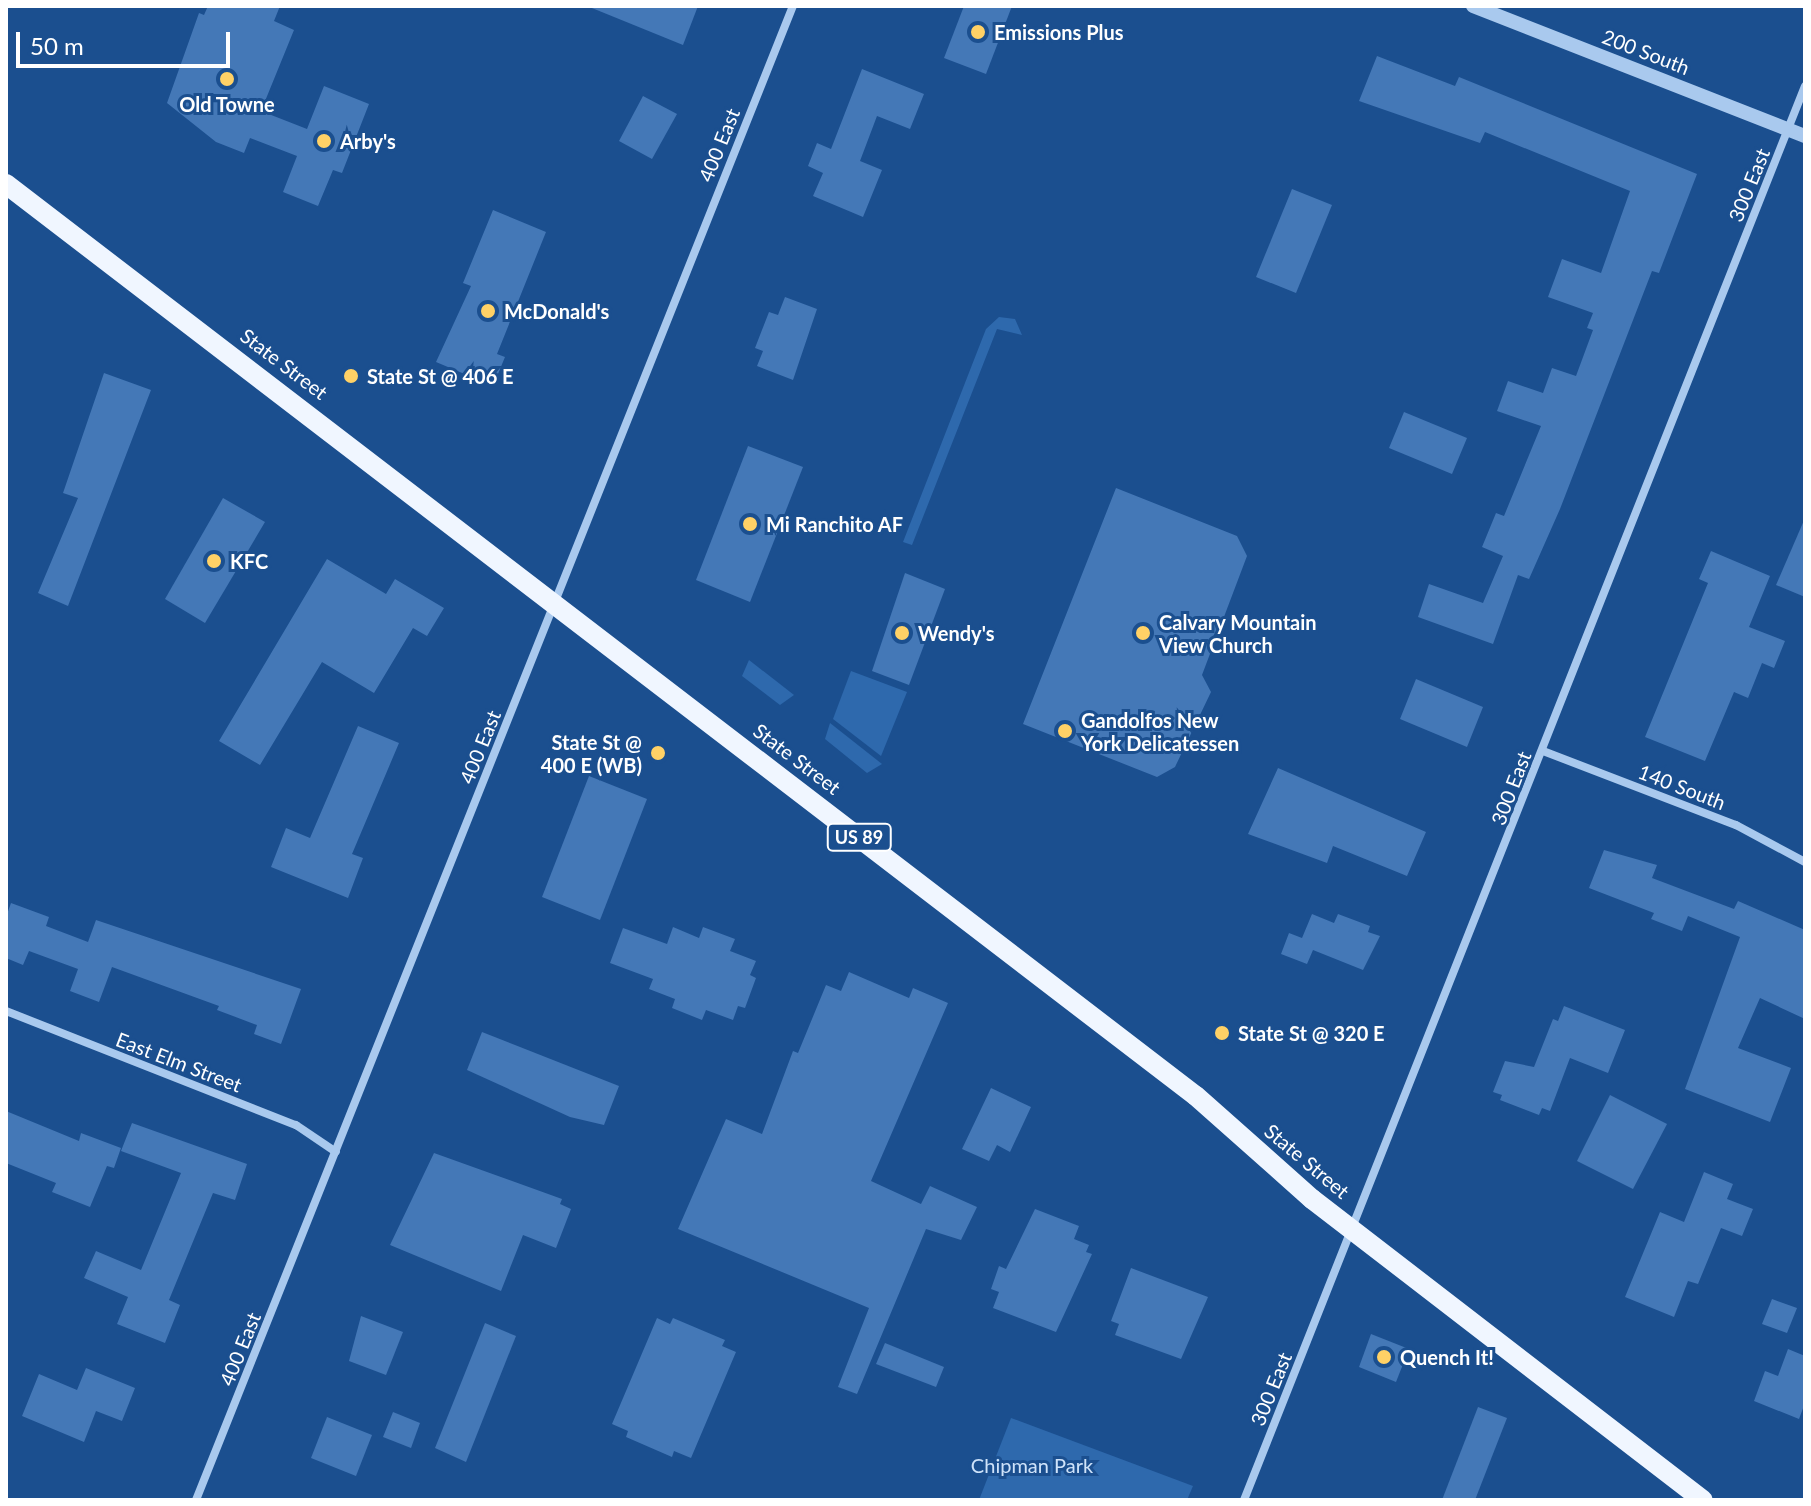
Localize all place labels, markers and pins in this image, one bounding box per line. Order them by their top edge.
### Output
place label: Emissions Plus [994,20,1124,44]
marker: Emissions Plus [969,23,987,41]
marker: Old Towne [218,70,236,88]
place label: Old Towne [179,92,275,116]
place label: Arby's [340,129,396,153]
marker: Arby's [315,132,333,150]
place label: McDonald's [504,299,609,323]
marker: McDonald's [479,302,497,320]
place label: State St @ 406 E [367,364,514,388]
marker: State St @ 406 E [342,367,360,385]
place label: Mi Ranchito AF [766,512,904,536]
marker: Mi Ranchito AF [741,515,759,533]
place label: KFC [230,549,268,573]
marker: KFC [205,552,223,570]
place label: Calvary Mountain View Church [1159,610,1317,657]
place label: Wendy's [918,621,994,645]
marker: Wendy's [893,624,911,642]
marker: Calvary Mountain View Church [1134,624,1152,642]
place label: Gandolfos New York Delicatessen [1081,708,1239,755]
marker: Gandolfos New York Delicatessen [1056,722,1074,740]
place label: State St @ 400 E (WB) [541,730,642,777]
marker: State St @ 400 E (WB) [649,744,667,762]
place label: State St @ 320 E [1238,1021,1385,1045]
marker: State St @ 320 E [1213,1024,1231,1042]
place label: Quench It! [1400,1345,1494,1369]
marker: Quench It! [1375,1348,1393,1366]

